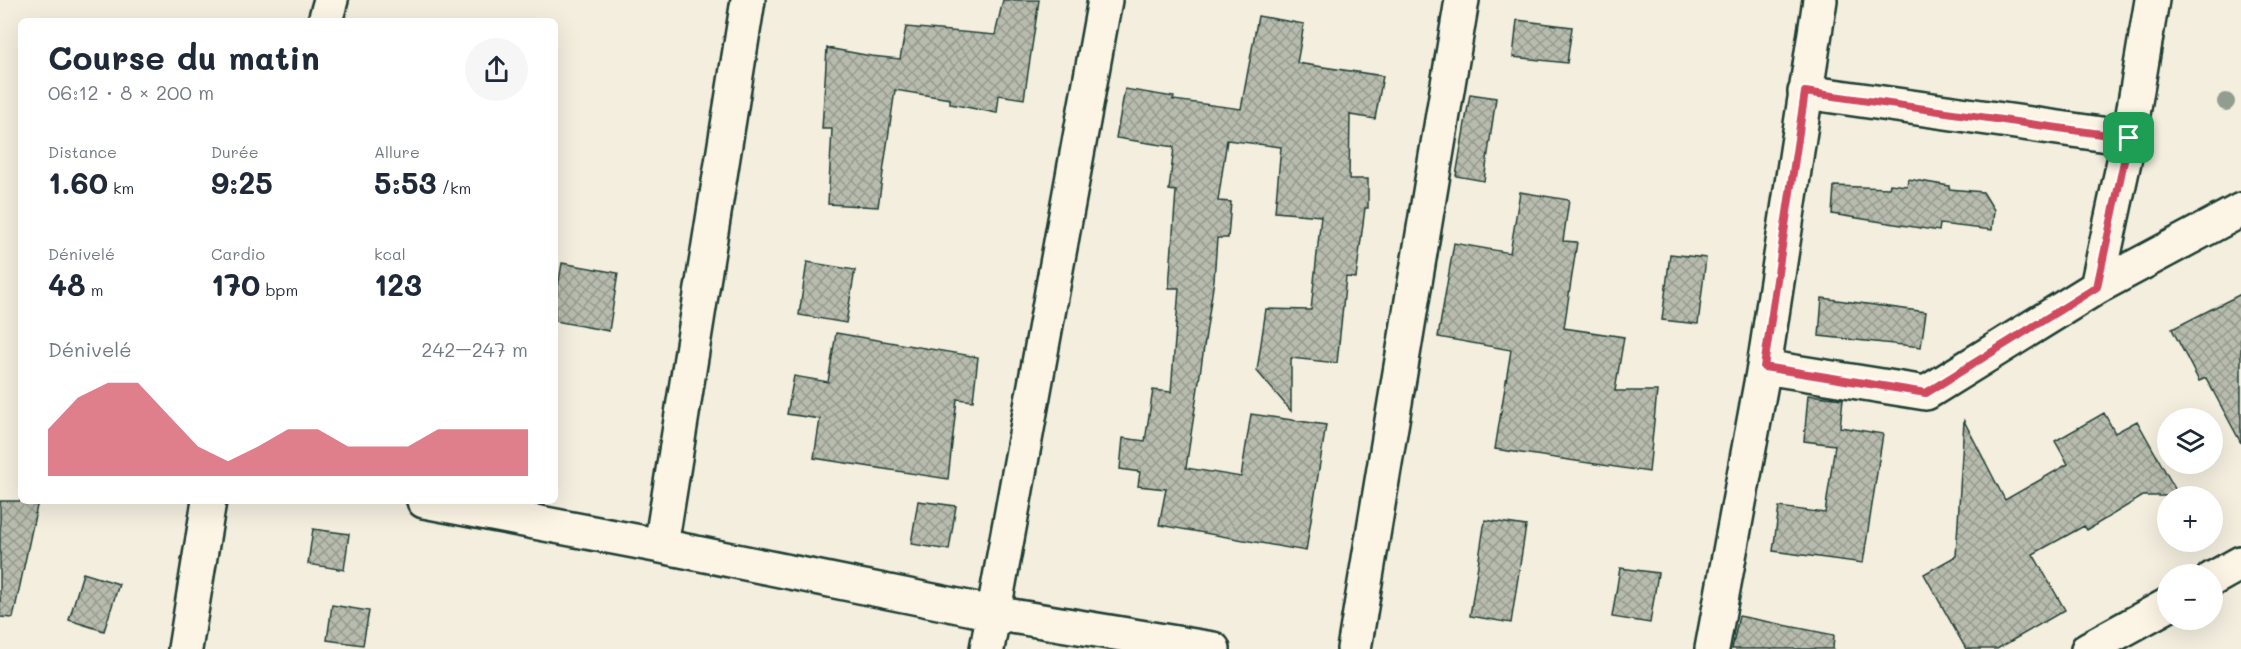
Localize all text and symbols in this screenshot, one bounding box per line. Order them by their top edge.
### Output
text: Course du matin [48,35,320,78]
button: share [465,38,528,101]
text: 06:12 · 8 × 200 m [48,79,214,105]
pin [2103,112,2154,163]
icon: arrive [2112,121,2145,154]
text: Distance [48,141,117,162]
text: Durée [211,141,259,162]
text: Allure [374,141,420,162]
text: 1.60 [48,162,108,202]
text: 9:25 [211,162,273,202]
text: 5:53 [374,162,437,202]
text: km [108,177,134,198]
text: /km [437,177,471,198]
text: Dénivelé [48,243,115,264]
text: Cardio [211,243,265,264]
text: kcal [374,243,406,264]
text: 48 [48,264,86,304]
text: 170 [211,264,260,304]
text: 123 [374,264,422,304]
text: m [86,279,104,300]
text: bpm [260,279,298,300]
text: Dénivelé [48,336,132,362]
text: 242–247 m [421,336,528,362]
map controls [2157,408,2223,630]
button: layers [2157,408,2223,474]
button: + [2157,486,2223,552]
button: − [2157,564,2223,630]

